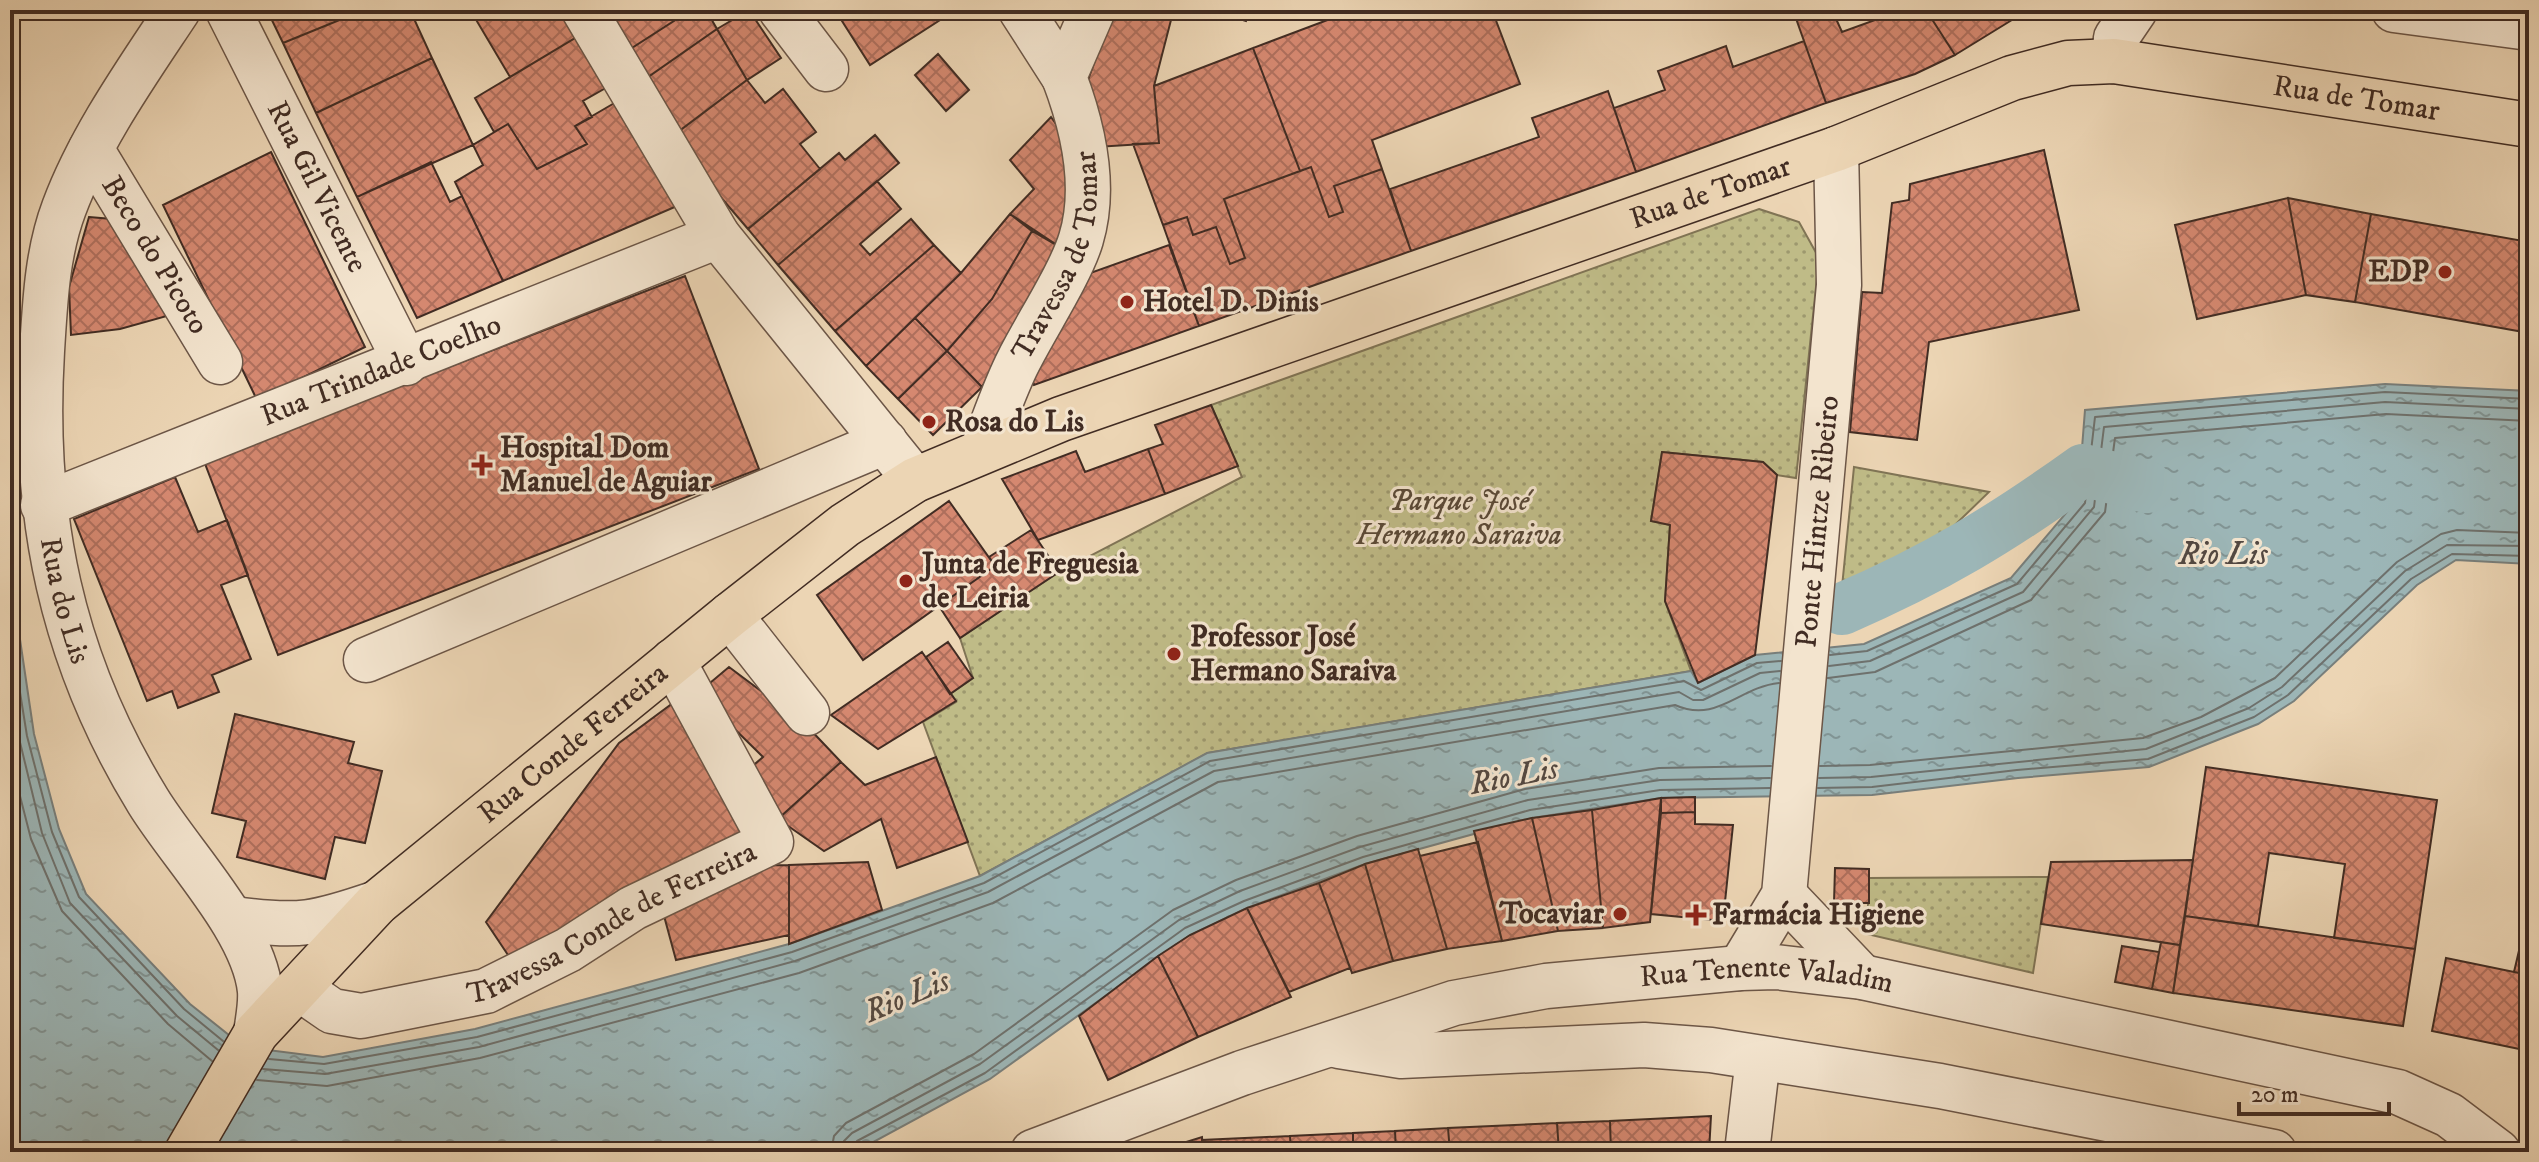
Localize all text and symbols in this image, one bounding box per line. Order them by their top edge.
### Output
street label: Rua de Tomar [2271,67,2442,129]
street label: Rua Gil Vicente [258,95,376,279]
street label: Travessa de Tomar [1004,148,1107,367]
street label: Rua de Tomar [1625,148,1796,238]
street label: Beco do Picoto [93,169,217,341]
place label: EDP [2368,254,2430,291]
marker: EDP [2436,263,2454,281]
place label: Hotel D. Dinis [1143,284,1319,321]
marker: Hotel D. Dinis [1118,293,1136,311]
street label: Rua Trindade Coelho [256,306,507,435]
street label: Ponte Hintze Ribeiro [1788,394,1847,649]
place label: Rosa do Lis [945,404,1084,441]
marker: Rosa do Lis [920,413,938,431]
place label: Hospital Dom Manuel de Aguiar [500,430,713,501]
marker: Hospital Dom Manuel de Aguiar [471,454,493,476]
park label: Parque José Hermano Saraiva [1355,483,1562,554]
street label: Rua do Lis [31,535,99,669]
water label: Rio Lis [2178,535,2269,575]
place label: Junta de Freguesia de Leiria [919,546,1140,617]
marker: Junta de Freguesia de Leiria [897,572,915,590]
place label: Professor José Hermano Saraiva [1190,619,1398,690]
marker: Professor José Hermano Saraiva [1165,645,1183,663]
street label: Rua Conde Ferreira [471,655,676,832]
water label: Rio Lis [1466,749,1563,805]
street label: Travessa Conde de Ferreira [464,833,763,1013]
place label: Tocaviar [1498,896,1605,933]
place label: Farmácia Higiene [1712,897,1925,934]
marker: Tocaviar [1611,905,1629,923]
marker: Farmácia Higiene [1687,906,1705,924]
street label: Rua Tenente Valadim [1638,948,1897,1002]
water label: Rio Lis [857,961,957,1033]
scale bar [2239,1066,2389,1116]
text: 20 m [2251,1080,2299,1110]

